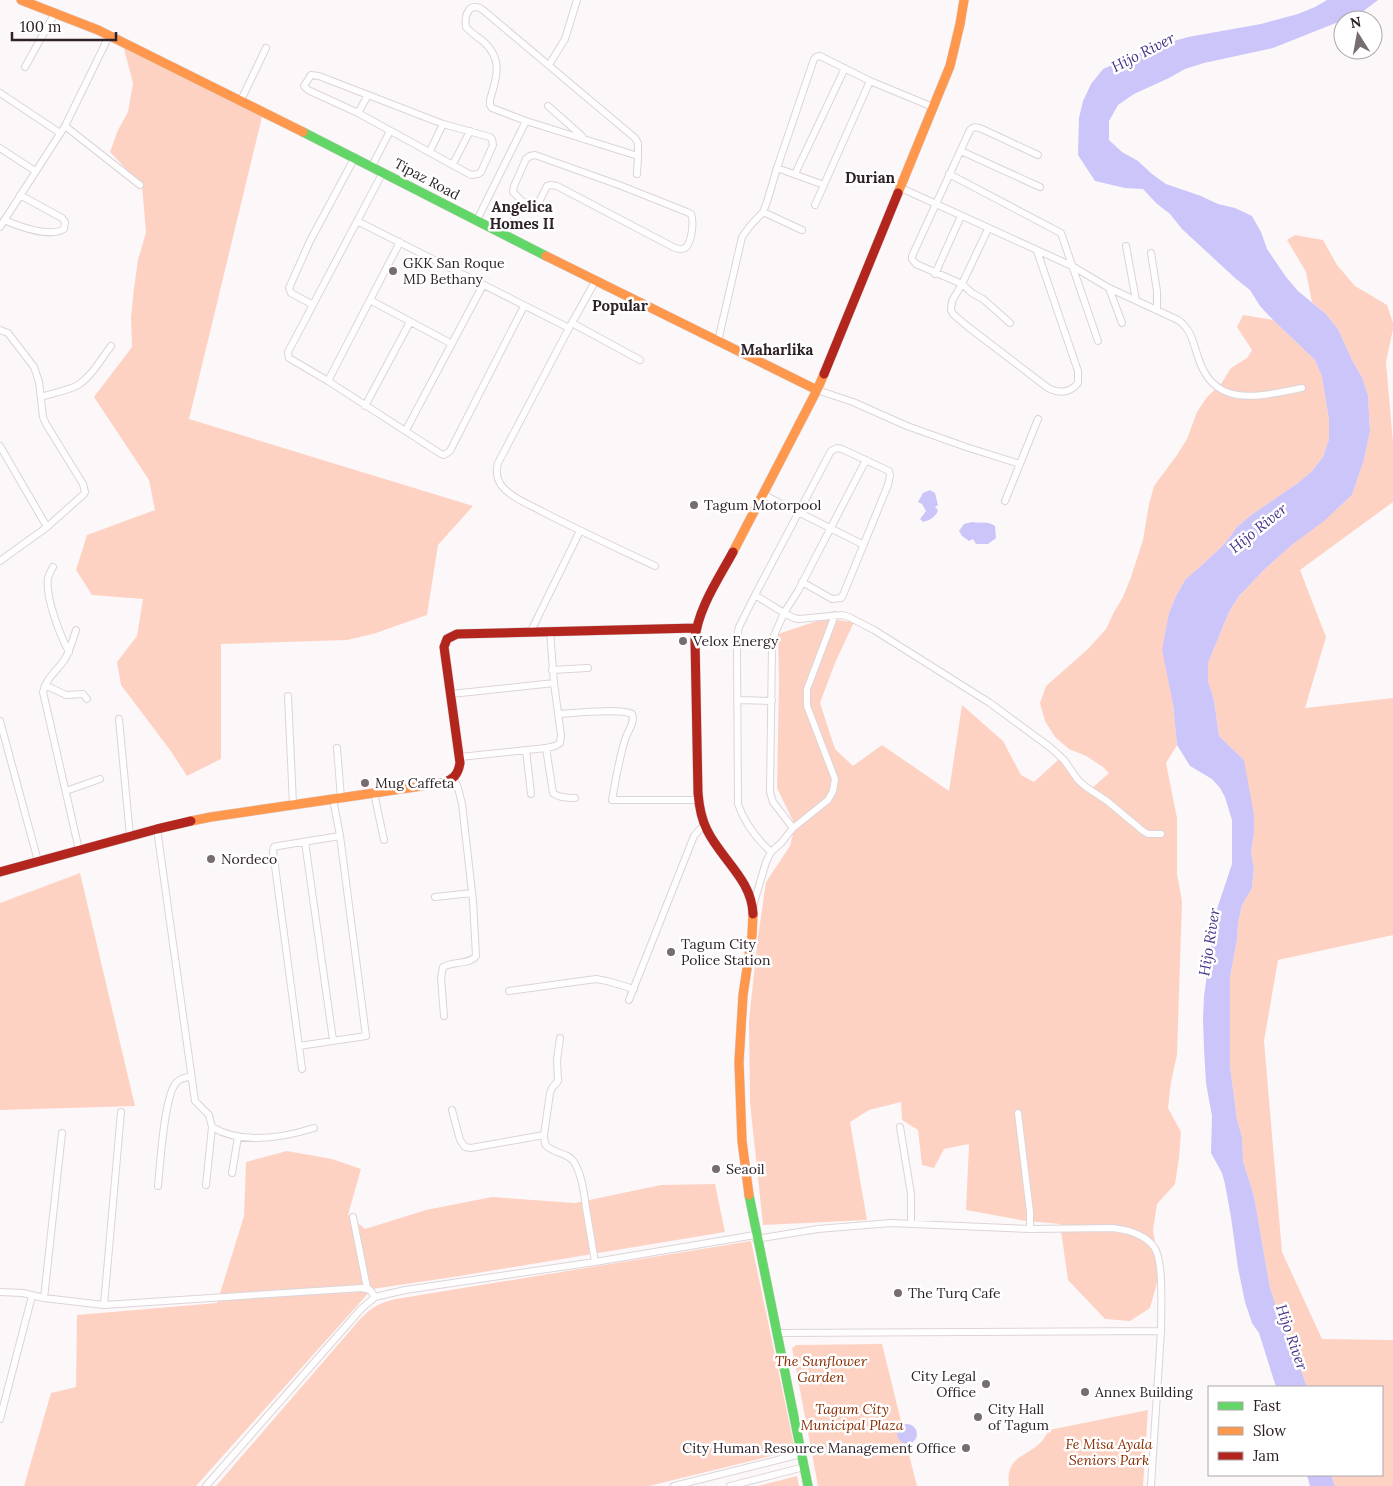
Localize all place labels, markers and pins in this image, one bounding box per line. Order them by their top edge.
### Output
place label: GKK San Roque MD Bethany [403,254,505,288]
marker: GKK San Roque MD Bethany [387,265,399,277]
place label: Tagum Motorpool [704,496,821,514]
marker: Tagum Motorpool [688,499,700,511]
place label: Velox Energy [692,632,779,650]
marker: Velox Energy [677,635,689,647]
place label: Mug Caffeta [375,774,454,792]
marker: Mug Caffeta [359,777,371,789]
place label: Nordeco [221,850,277,868]
marker: Nordeco [205,853,217,865]
place label: Tagum City Police Station [681,935,771,969]
marker: Tagum City Police Station [665,946,677,958]
place label: Seaoil [726,1160,765,1178]
marker: Seaoil [710,1163,722,1175]
place label: The Turq Cafe [908,1284,1001,1302]
marker: The Turq Cafe [892,1287,904,1299]
place label: City Legal Office [911,1367,976,1401]
marker: City Legal Office [980,1378,992,1390]
place label: Annex Building [1094,1383,1193,1401]
marker: Annex Building [1079,1386,1091,1398]
place label: City Hall of Tagum [988,1400,1049,1434]
marker: City Hall of Tagum [972,1411,984,1423]
place label: City Human Resource Management Office [682,1439,956,1457]
marker: City Human Resource Management Office [960,1442,972,1454]

